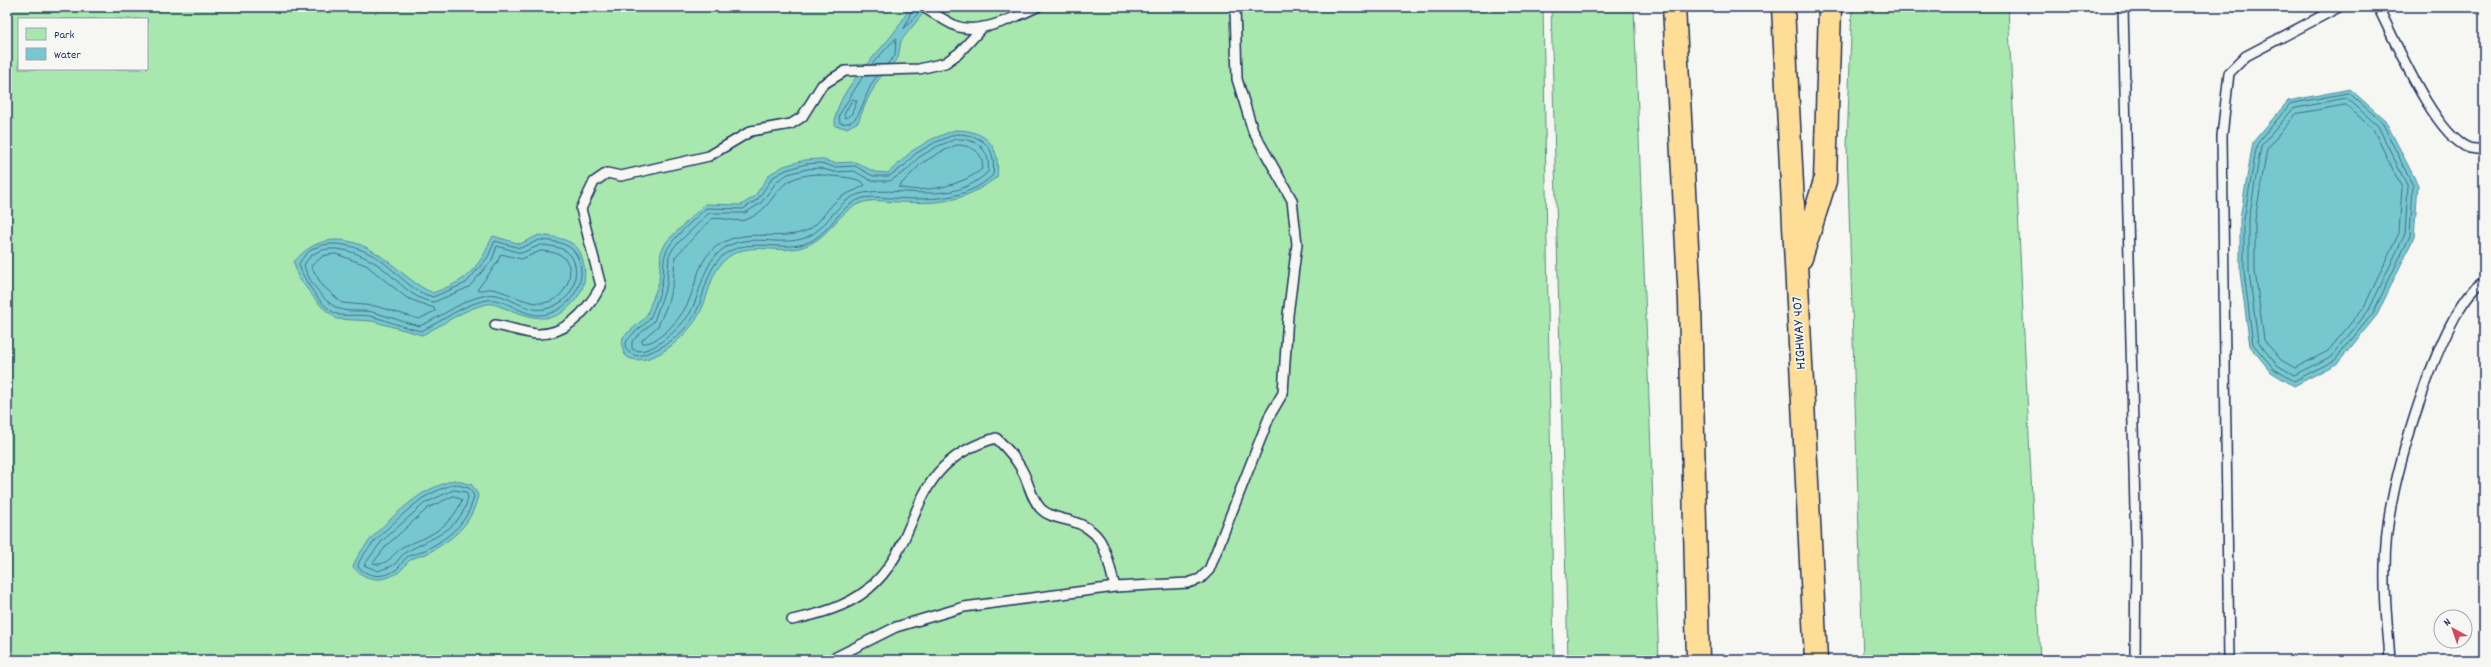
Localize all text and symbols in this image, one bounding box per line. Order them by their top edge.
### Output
legend [18,18,148,70]
text: Park [54,27,75,44]
text: Water [54,47,81,64]
street label: HIGHWAY 407 [1787,295,1813,370]
north arrow [2433,609,2473,649]
text: N [2441,615,2456,631]

